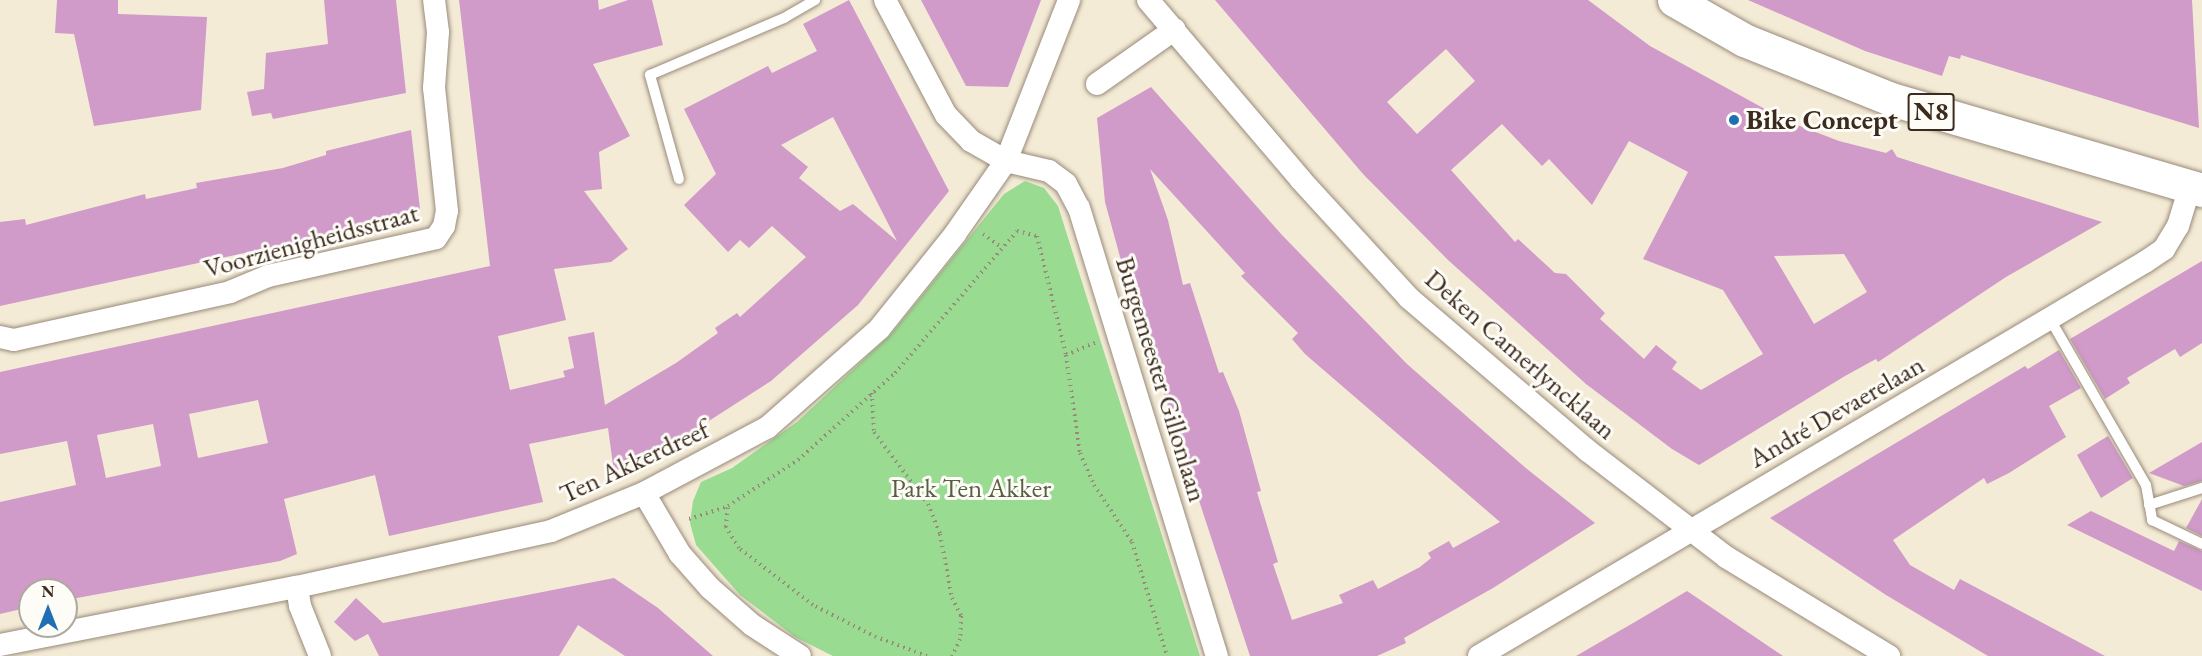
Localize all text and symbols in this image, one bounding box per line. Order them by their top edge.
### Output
road number: N8 [1907,89,1955,135]
place label: Bike Concept [1746,104,1898,136]
marker: Bike Concept [1727,113,1741,127]
street label: Voorzienigheidsstraat [200,196,422,284]
street label: Burgemeester Gillonlaan [1109,253,1215,505]
street label: Deken Camerlyncklaan [1419,262,1623,446]
street label: André Devaerelaan [1743,348,1929,474]
street label: Ten Akkerdreef [554,412,714,510]
park label: Park Ten Akker [891,472,1051,504]
north arrow [18,578,78,638]
text: N [42,581,54,602]

